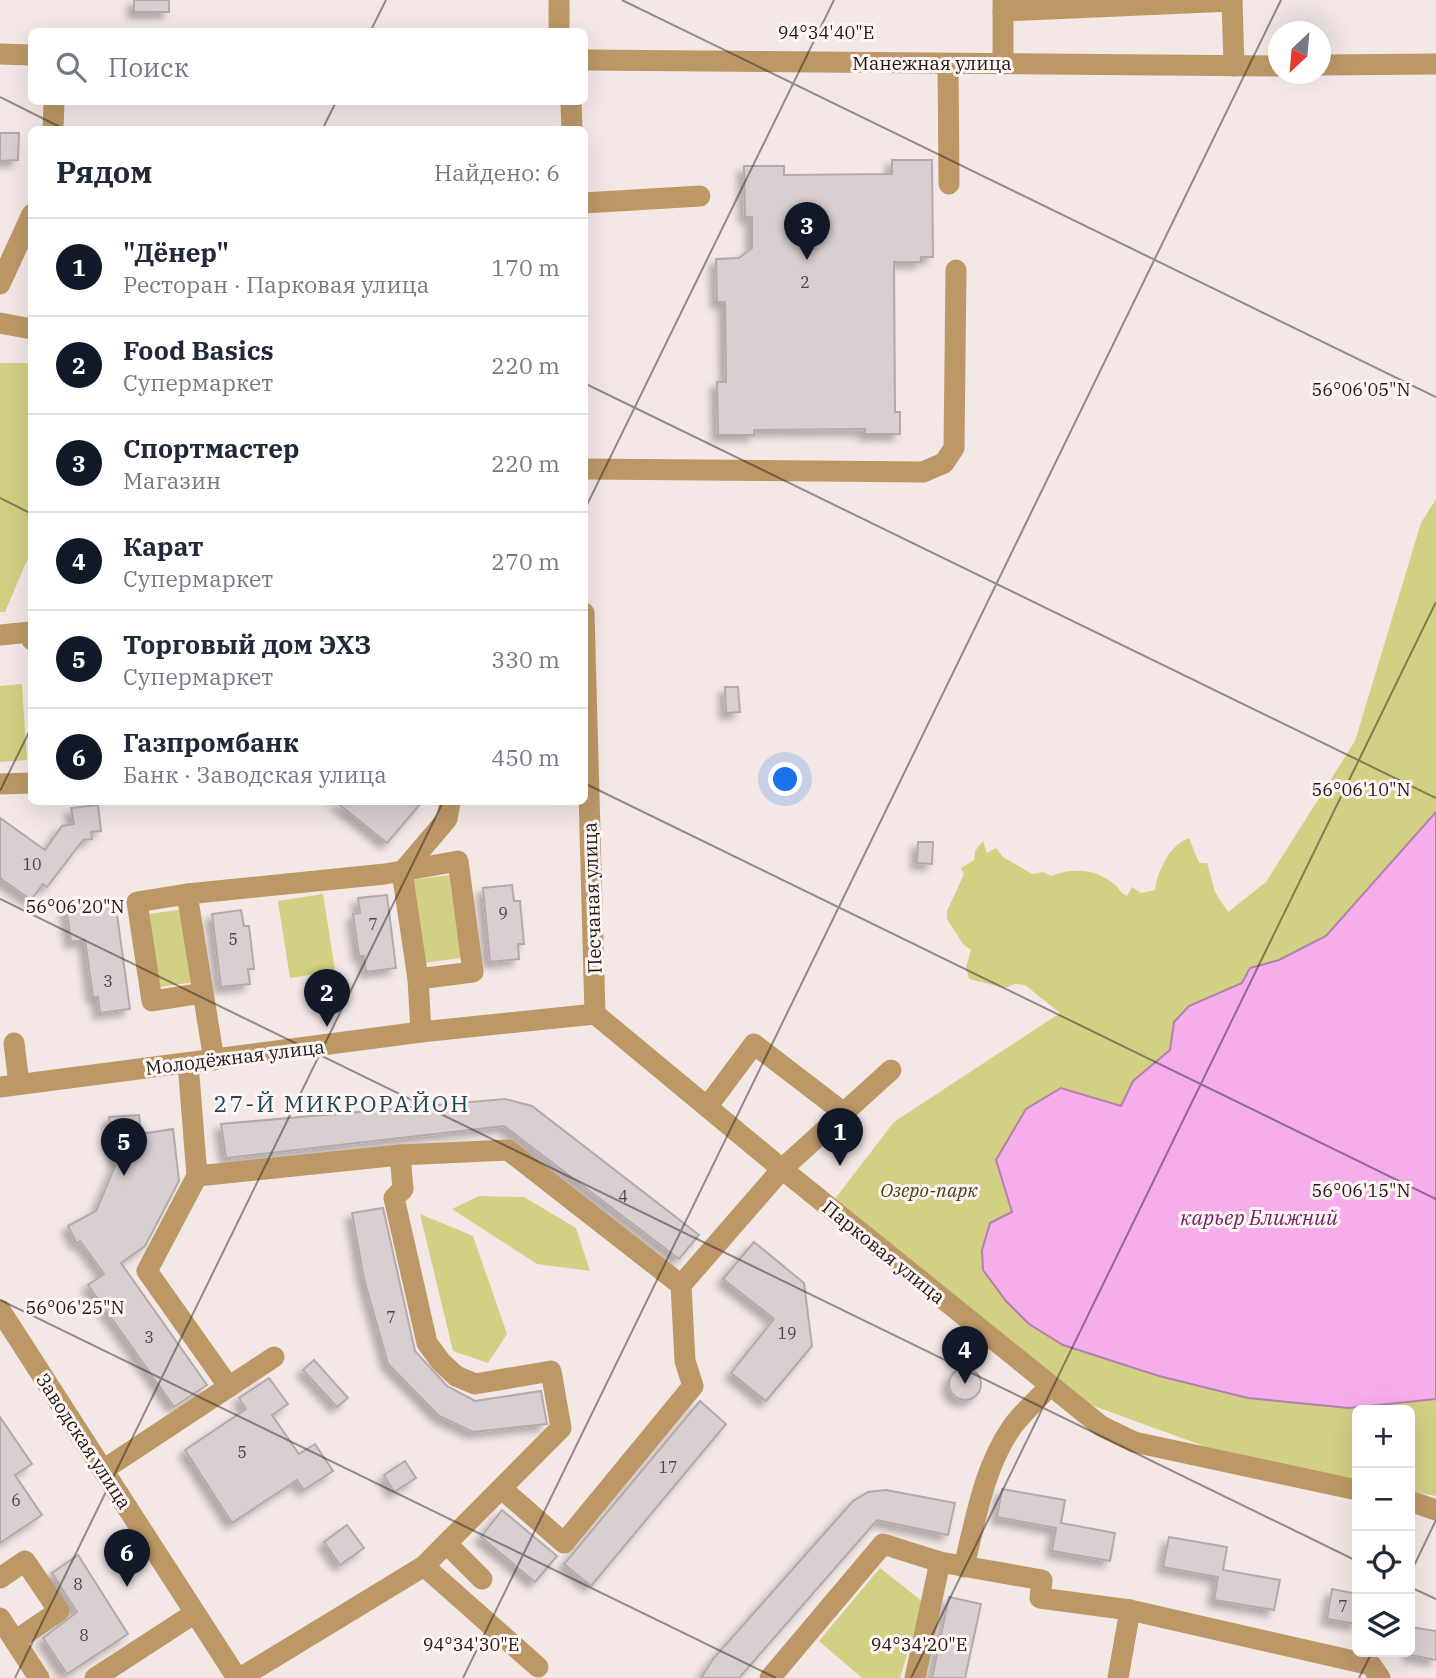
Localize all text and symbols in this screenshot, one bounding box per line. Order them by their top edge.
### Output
text: 94°34'40"E [778,21,874,44]
north arrow [1268,21,1331,84]
search box [28,28,588,105]
icon: search [52,48,90,86]
text: Поиск [108,50,189,84]
street label: Манежная улица [852,51,1012,75]
text: Рядом [56,152,152,191]
text: Найдено: 6 [434,157,560,187]
pin: 3 [784,202,830,260]
text: "Дёнер" [123,235,229,269]
text: 1 [72,252,86,282]
text: 170 m [491,252,560,282]
text: Ресторан · Парковая улица [123,269,429,299]
house number: 2 [800,272,810,292]
text: Food Basics [123,333,274,367]
text: 2 [72,350,86,380]
text: 220 m [491,350,560,380]
text: Супермаркет [123,367,273,397]
text: 56°06'05"N [1312,378,1411,401]
text: Спортмастер [123,431,299,465]
text: 3 [72,448,86,478]
text: 220 m [491,448,560,478]
text: Магазин [123,465,221,495]
text: Карат [123,529,204,563]
text: 4 [72,546,86,576]
text: 270 m [491,546,560,576]
text: Супермаркет [123,563,273,593]
text: Торговый дом ЭХЗ [123,627,371,661]
text: 5 [72,644,86,674]
text: 330 m [491,644,560,674]
text: Супермаркет [123,661,273,691]
text: Газпромбанк [123,725,299,759]
text: 6 [72,742,86,772]
text: 450 m [491,742,560,772]
text: Банк · Заводская улица [123,759,387,789]
your location [768,762,802,796]
text: 56°06'10"N [1312,778,1411,801]
street label: Песчаная улица [577,822,607,974]
house number: 10 [22,854,42,874]
text: 56°06'20"N [26,895,125,918]
house number: 9 [498,903,508,923]
house number: 7 [368,914,378,934]
house number: 5 [228,929,238,949]
pin: 2 [304,969,350,1027]
house number: 3 [103,971,113,991]
street label: Молодёжная улица [144,1034,326,1080]
district label: 27-Й МИКРОРАЙОН [214,1088,470,1118]
pin: 1 [817,1108,863,1166]
pin: 5 [101,1118,147,1176]
park label: Озеро-парк [880,1178,978,1202]
text: 56°06'15"N [1312,1179,1411,1202]
house number: 4 [618,1186,628,1206]
street label: Парковая улица [818,1195,950,1309]
water label: карьер Ближний [1180,1203,1338,1231]
text: 56°06'25"N [26,1296,125,1319]
house number: 7 [386,1307,396,1327]
house number: 19 [777,1323,797,1343]
pin: 4 [942,1326,988,1384]
house number: 3 [144,1327,154,1347]
street label: Заводская улица [31,1369,137,1513]
map controls [1352,1405,1415,1657]
button: + [1352,1405,1415,1468]
house number: 5 [237,1442,247,1462]
house number: 17 [658,1457,678,1477]
button: − [1352,1468,1415,1531]
house number: 6 [11,1490,21,1510]
pin: 6 [104,1529,150,1587]
button: locate [1352,1531,1415,1594]
house number: 8 [73,1574,83,1594]
button: layers [1352,1594,1415,1657]
house number: 7 [1338,1596,1348,1616]
house number: 8 [79,1625,89,1645]
text: 94°34'30"E [423,1633,519,1656]
text: 94°34'20"E [871,1633,967,1656]

